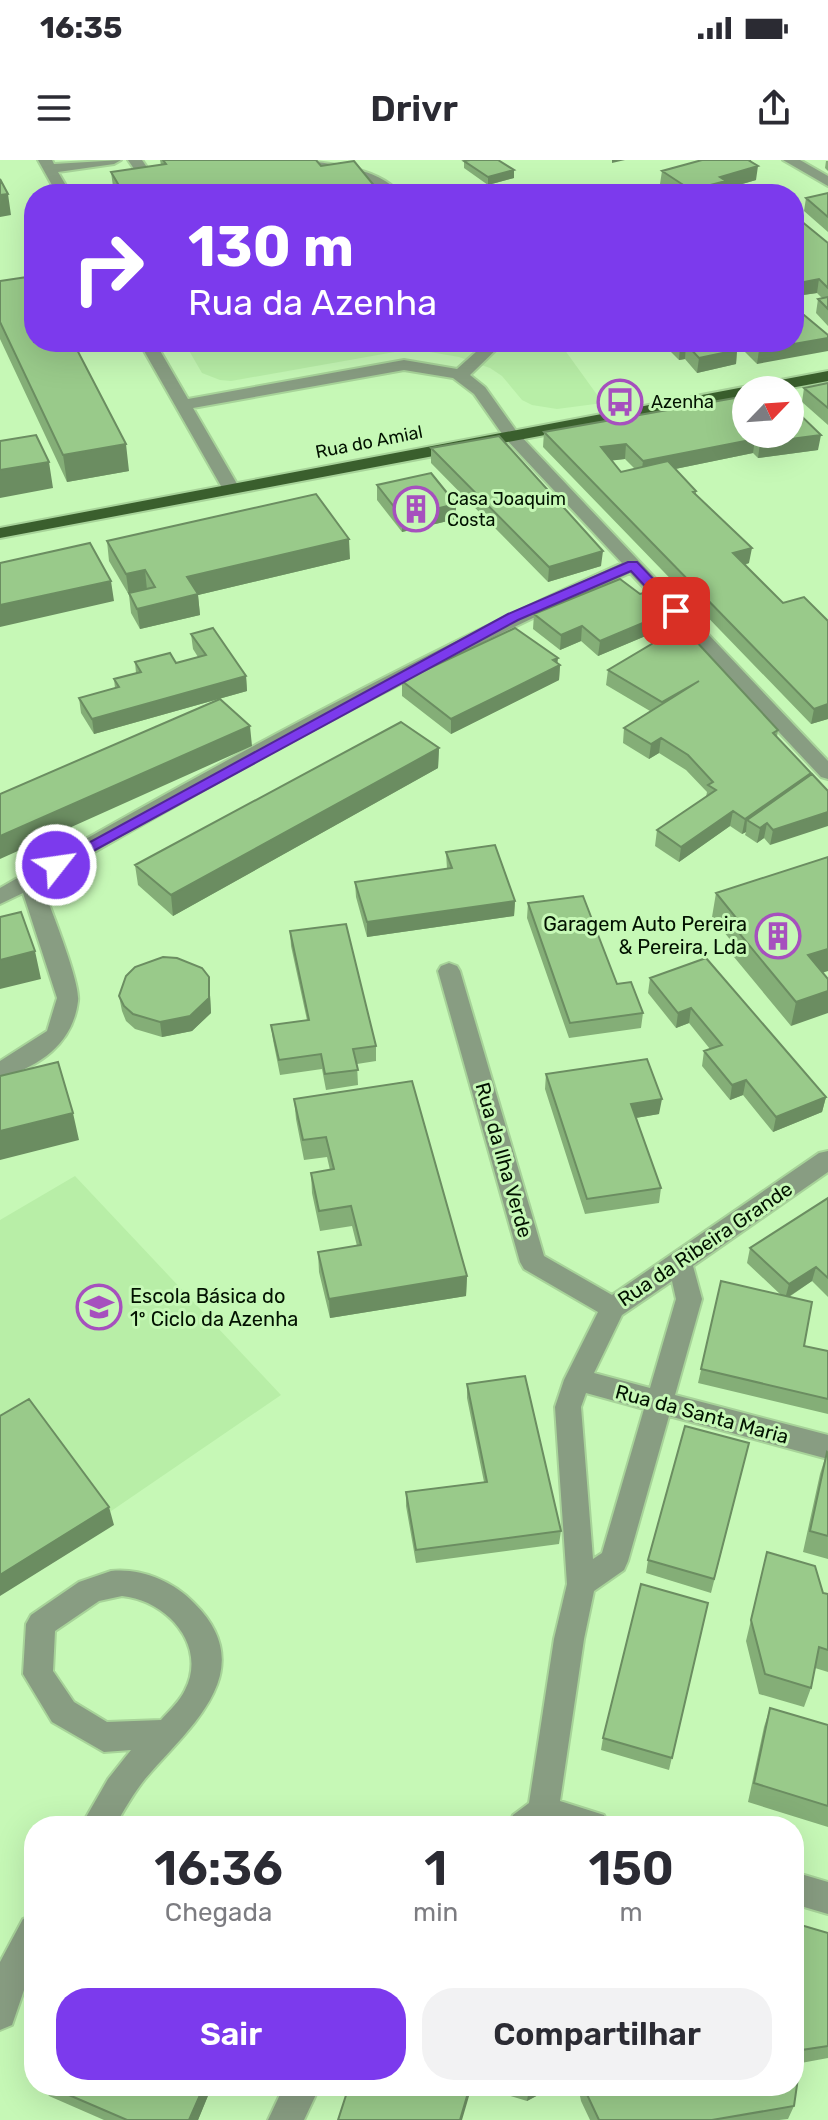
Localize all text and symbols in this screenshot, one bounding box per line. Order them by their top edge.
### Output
text: 16:35 [40,10,122,46]
icon: menu [32,86,76,130]
icon: share [752,86,796,130]
text: Drivr [370,87,458,130]
text: 130 m [188,214,354,280]
icon: right [56,216,160,320]
text: Rua da Azenha [188,281,437,324]
north arrow [732,376,804,448]
map controls [732,376,804,448]
bus stop icon: Azenha [596,378,644,426]
place label: Azenha [651,391,714,413]
street label: Rua do Amial [314,421,424,463]
building icon: Casa Joaquim Costa [392,485,440,533]
place label: Casa Joaquim Costa [447,488,566,531]
pin [642,577,710,645]
icon: arrive [654,589,698,633]
position arrow [14,823,98,907]
place label: Garagem Auto Pereira & Pereira, Lda [543,912,747,959]
building icon: Garagem Auto Pereira & Pereira, Lda [754,912,802,960]
street label: Rua da Ilha Verde [470,1080,538,1240]
street label: Rua da Ribeira Grande [613,1177,797,1311]
school or university icon: Escola Básica do 1º Ciclo da Azenha [75,1283,123,1331]
place label: Escola Básica do 1º Ciclo da Azenha [130,1284,298,1331]
street label: Rua da Santa Maria [613,1379,791,1449]
text: 16:36 [154,1840,283,1897]
text: 1 [424,1840,447,1897]
text: 150 [588,1840,674,1897]
text: Chegada [165,1897,272,1928]
text: min [413,1897,458,1928]
text: m [620,1897,643,1928]
button: Sair [56,1988,406,2080]
button: Compartilhar [422,1988,772,2080]

